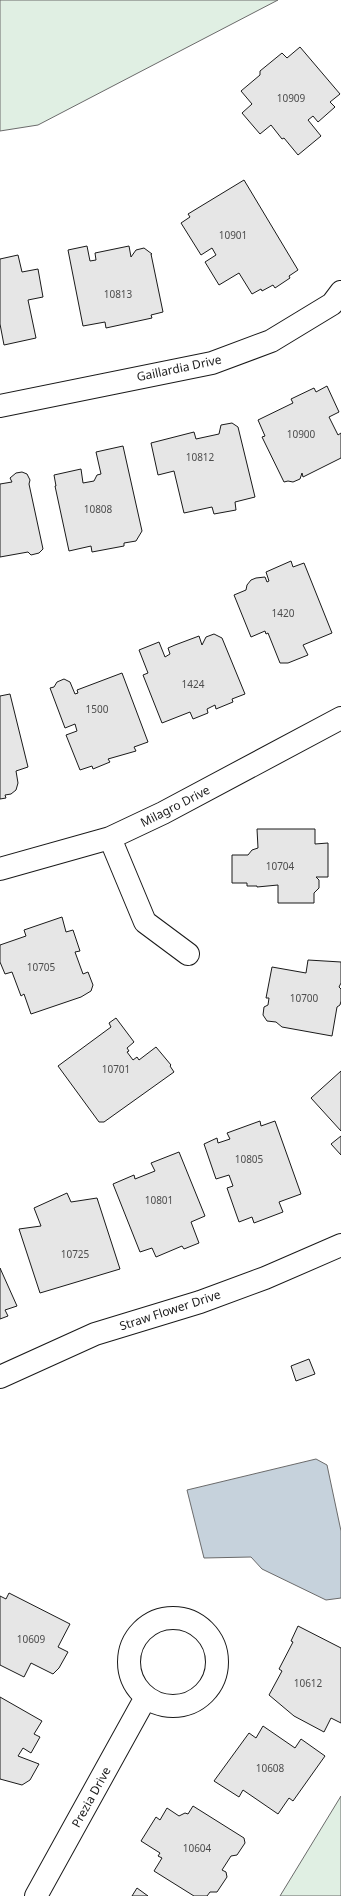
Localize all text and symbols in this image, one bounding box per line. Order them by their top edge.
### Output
house number: 10909 [277,91,306,105]
house number: 10901 [219,228,247,242]
house number: 10813 [104,287,133,301]
street label: Gaillardia Drive [135,351,223,385]
house number: 10900 [287,427,316,441]
house number: 10812 [186,450,215,464]
house number: 10808 [84,502,113,516]
house number: 1420 [272,606,295,620]
house number: 1424 [182,677,205,691]
house number: 1500 [86,702,109,716]
street label: Milagro Drive [137,781,213,831]
house number: 10704 [266,859,295,873]
house number: 10705 [27,960,56,974]
house number: 10700 [290,991,319,1005]
house number: 10701 [102,1062,130,1076]
house number: 10805 [235,1152,264,1166]
house number: 10801 [145,1193,173,1207]
house number: 10725 [61,1247,90,1261]
street label: Straw Flower Drive [117,1286,223,1334]
house number: 10609 [17,1632,46,1646]
house number: 10612 [294,1676,323,1690]
house number: 10608 [256,1761,285,1775]
street label: Prezia Drive [67,1763,115,1830]
house number: 10604 [183,1841,212,1855]

